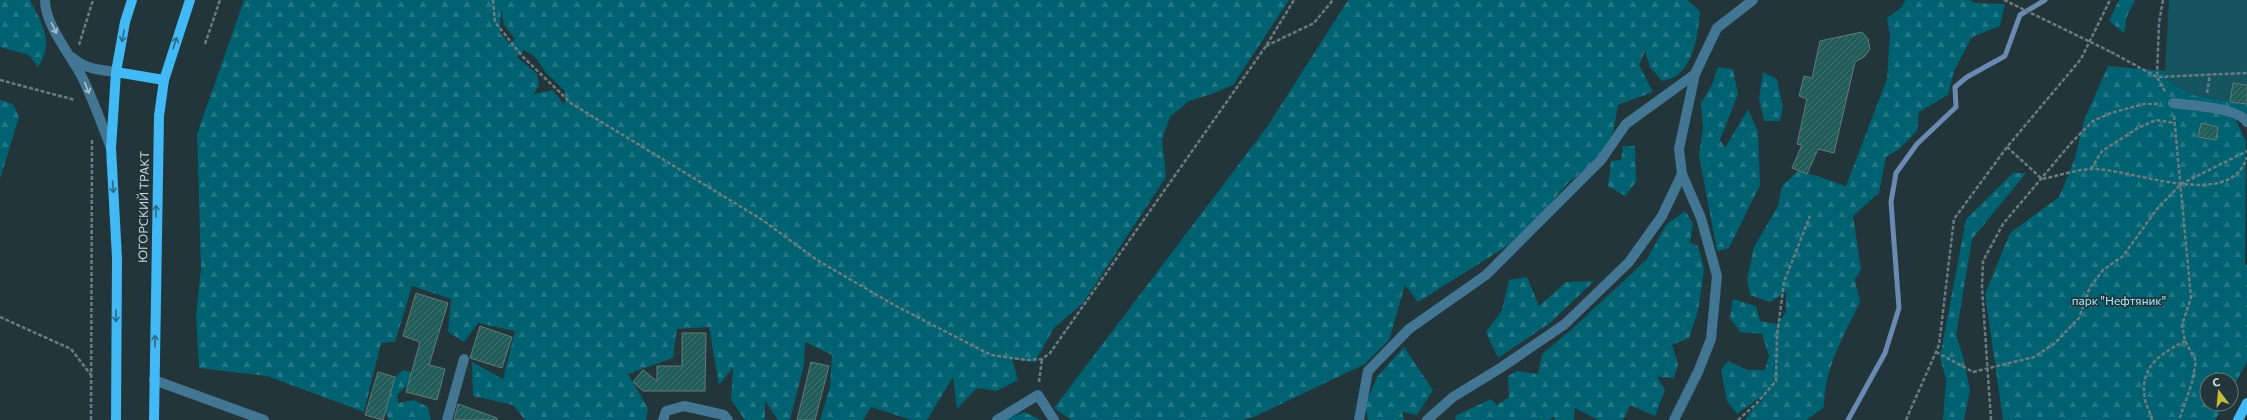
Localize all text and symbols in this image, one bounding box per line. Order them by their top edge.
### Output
one-way arrow [51,22,58,34]
one-way arrow [119,29,127,42]
one-way arrow [172,37,179,50]
one-way arrow [83,82,91,94]
street label: ЮГОРСКИЙ ТРАКТ [135,151,151,263]
one-way arrow [109,180,117,193]
one-way arrow [152,205,160,218]
park label: парк "Нефтяник" [2072,293,2166,307]
one-way arrow [112,309,120,322]
one-way arrow [151,335,159,348]
north arrow [2199,372,2239,412]
text: С [2211,374,2222,389]

